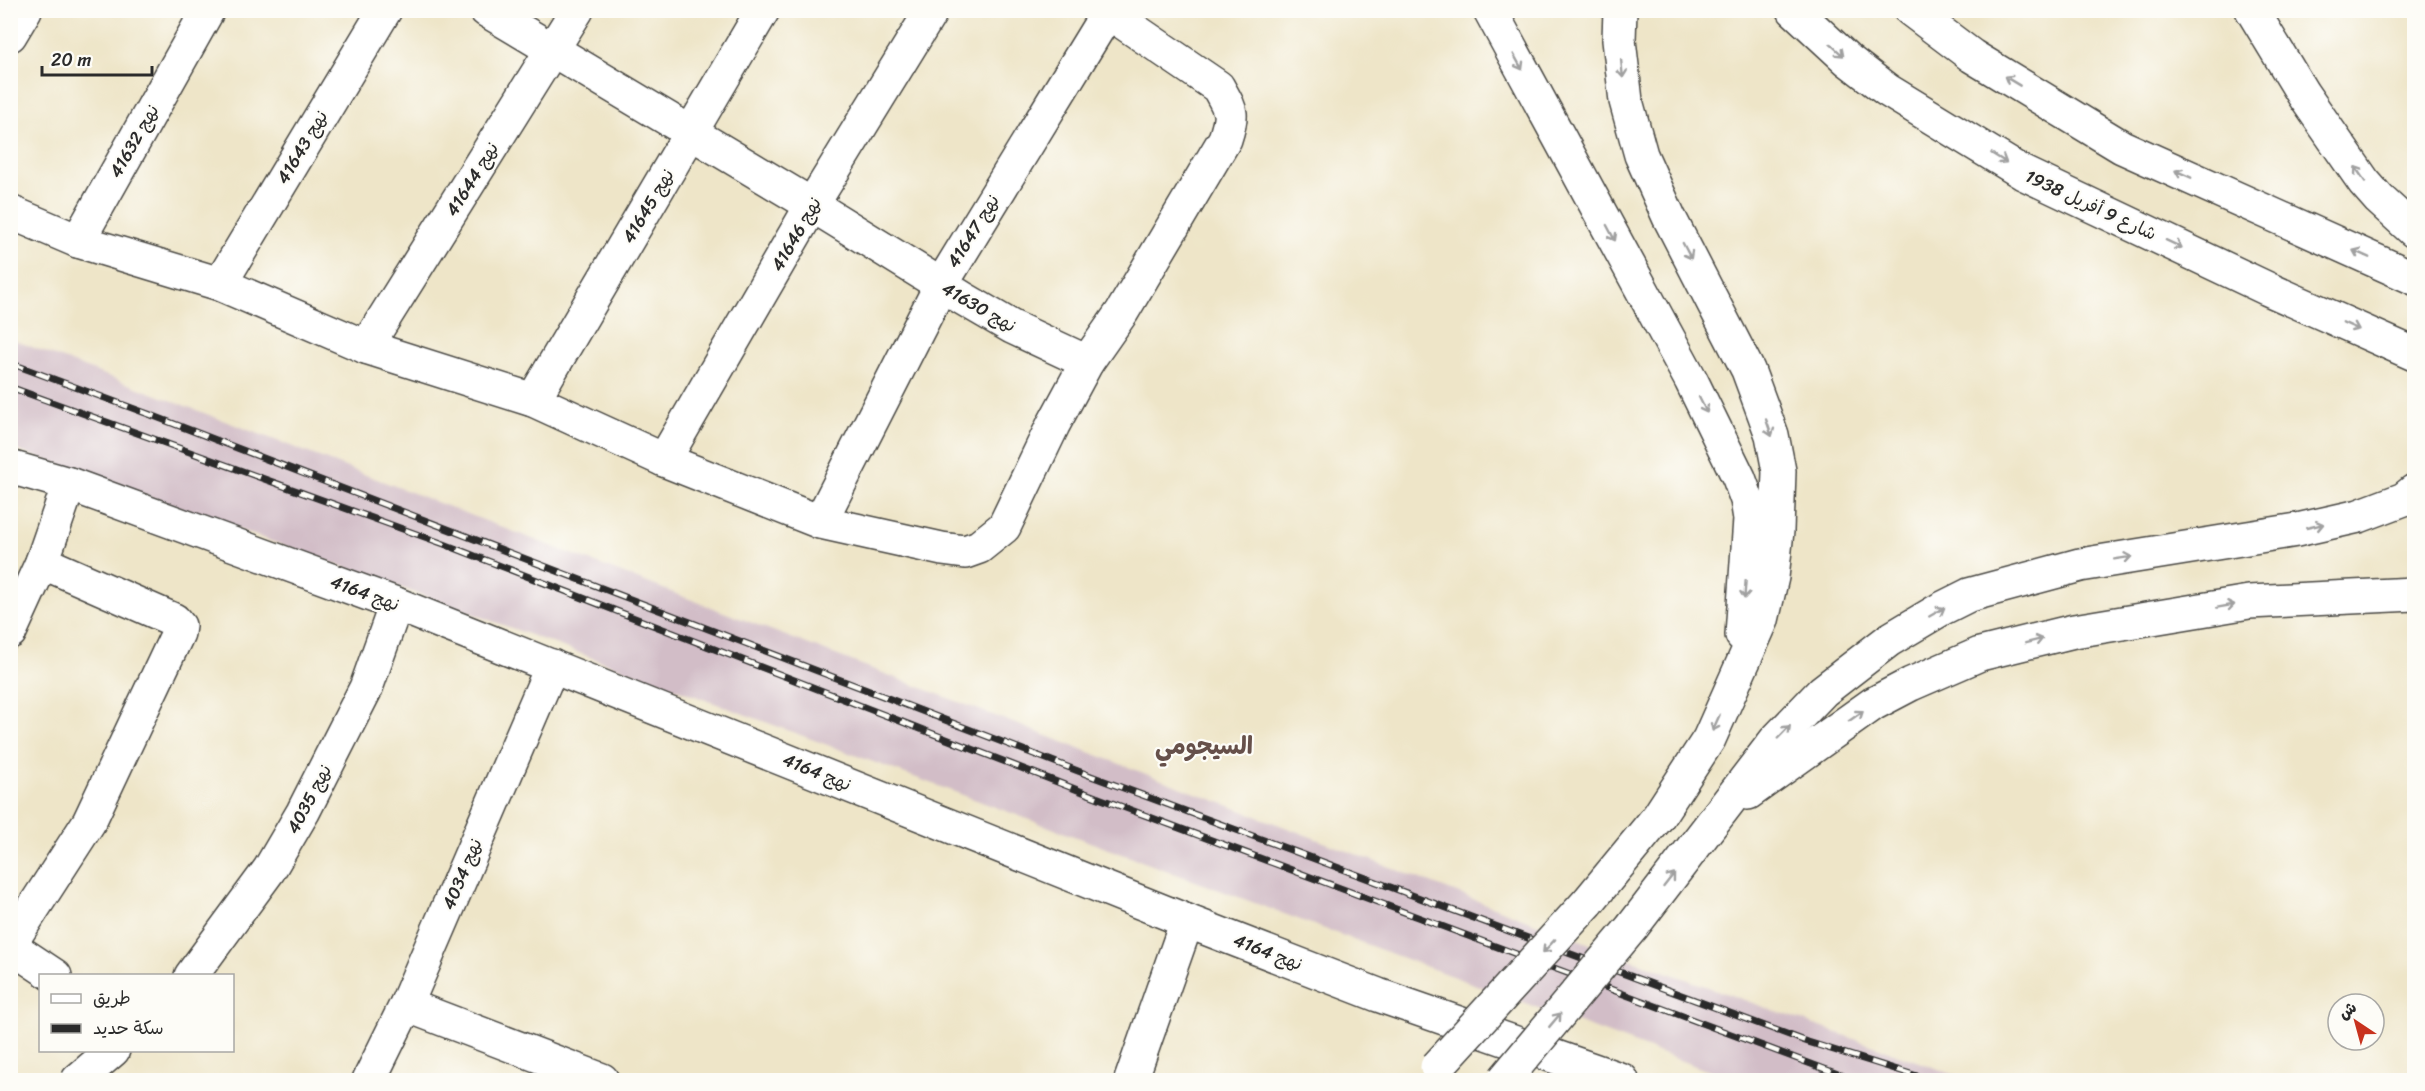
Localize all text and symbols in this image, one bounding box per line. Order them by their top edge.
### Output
scale bar [42,39,152,77]
one-way arrow [1829,43,1844,57]
text: 20 m [51,44,91,76]
one-way arrow [1512,53,1524,70]
one-way arrow [1617,58,1628,78]
one-way arrow [2004,74,2021,86]
street label: نهج 41632 [100,98,168,184]
street label: نهج 41643 [267,104,337,190]
street label: نهج 41644 [436,135,508,223]
one-way arrow [1990,153,2007,165]
street label: شارع 9 أفريل 1938 [2020,160,2162,250]
street label: نهج 41645 [613,162,683,250]
one-way arrow [2353,166,2365,183]
one-way arrow [2175,168,2193,180]
street label: نهج 41647 [938,188,1008,274]
street label: نهج 41646 [762,190,830,278]
one-way arrow [1605,224,1617,241]
one-way arrow [2164,239,2182,251]
one-way arrow [1681,242,1693,259]
one-way arrow [2352,248,2370,259]
street label: نهج 41630 [936,273,1022,341]
one-way arrow [2341,320,2359,332]
one-way arrow [1698,395,1710,413]
one-way arrow [1764,418,1775,436]
one-way arrow [2305,520,2325,531]
one-way arrow [2113,553,2133,564]
street label: نهج 4164 [326,566,404,620]
one-way arrow [1740,579,1751,599]
one-way arrow [2215,600,2235,611]
one-way arrow [1928,606,1945,618]
one-way arrow [2024,635,2043,647]
one-way arrow [1847,710,1863,722]
one-way arrow [1710,713,1721,732]
one-way arrow [1777,724,1791,739]
district label: السيجومي [1155,725,1253,767]
street label: نهج 4164 [778,744,856,800]
street label: نهج 4035 [277,758,341,840]
street label: نهج 4034 [433,833,491,915]
one-way arrow [1662,872,1675,888]
street label: نهج 4164 [1229,924,1307,980]
one-way arrow [1542,938,1556,953]
legend [39,974,234,1052]
text: طريق [93,982,131,1014]
north arrow [2326,992,2386,1052]
text: ش [2332,993,2363,1027]
text: سكة حديد [93,1012,164,1044]
one-way arrow [1548,1012,1561,1028]

